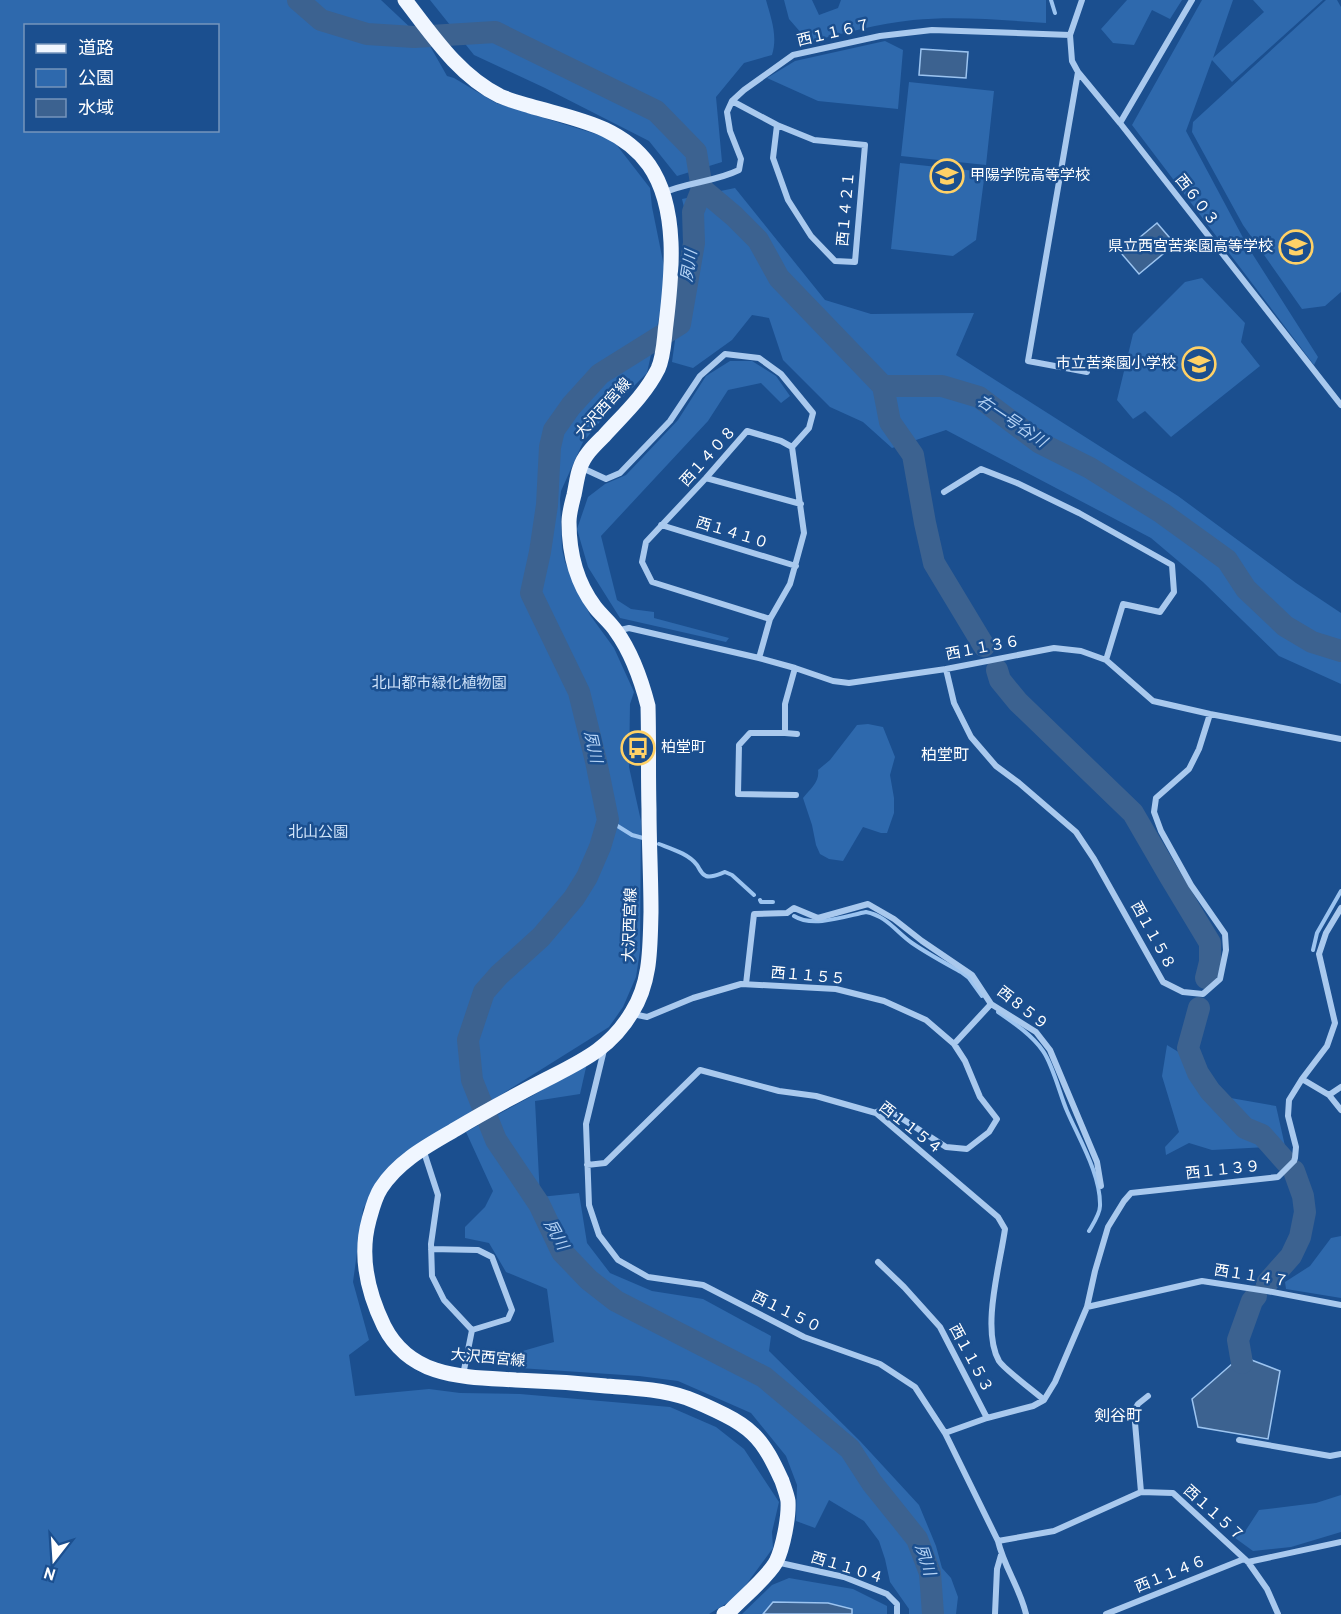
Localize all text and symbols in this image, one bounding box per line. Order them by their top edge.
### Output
street label: 西１１６７ [795,16,873,52]
legend [24,24,219,132]
text: 道路 [78,38,114,61]
text: 公園 [78,68,114,91]
text: 水域 [78,98,114,121]
school or university icon: 甲陽学院高等学校 [929,158,965,194]
place label: 甲陽学院高等学校 [970,167,1090,186]
street label: 西１４２１ [834,171,860,247]
street label: 西６０３ [1170,172,1222,230]
school or university icon: 県立西宮苦楽園高等学校 [1278,229,1314,265]
place label: 県立西宮苦楽園高等学校 [1108,238,1273,257]
water label: 夙川 [678,247,703,283]
school or university icon: 市立苦楽園小学校 [1181,346,1217,382]
place label: 市立苦楽園小学校 [1056,355,1176,374]
street label: 大沢西宮線 [572,375,636,443]
water label: 右一号谷川 [972,391,1051,454]
street label: 西１４０８ [677,423,741,491]
street label: 西１４１０ [693,514,771,554]
street label: 西１１３６ [944,633,1022,665]
park label: 北山都市緑化植物園 [371,674,507,694]
water label: 夙川 [579,729,606,767]
bus stop icon: 柏堂町 [620,730,656,766]
place label: 柏堂町 [661,739,706,758]
district label: 柏堂町 [921,746,969,766]
park label: 北山公園 [288,823,348,843]
street label: 大沢西宮線 [620,887,642,963]
street label: 西１１５８ [1126,899,1178,973]
street label: 西１１５５ [770,964,846,990]
street label: 西８５９ [993,983,1051,1035]
street label: 西１１５４ [875,1098,945,1160]
street label: 西１１３９ [1185,1158,1261,1184]
water label: 夙川 [538,1216,572,1256]
street label: 西１１４７ [1212,1262,1290,1292]
street label: 西１１５０ [748,1288,824,1338]
street label: 西１１５３ [944,1321,996,1397]
street label: 大沢西宮線 [450,1346,526,1372]
district label: 剣谷町 [1094,1407,1142,1427]
street label: 西１１５７ [1179,1482,1247,1546]
north arrow [24,1530,84,1590]
water label: 夙川 [910,1542,939,1580]
street label: 西１１０４ [808,1549,886,1589]
street label: 西１１４６ [1133,1552,1209,1598]
text: N [42,1561,59,1584]

